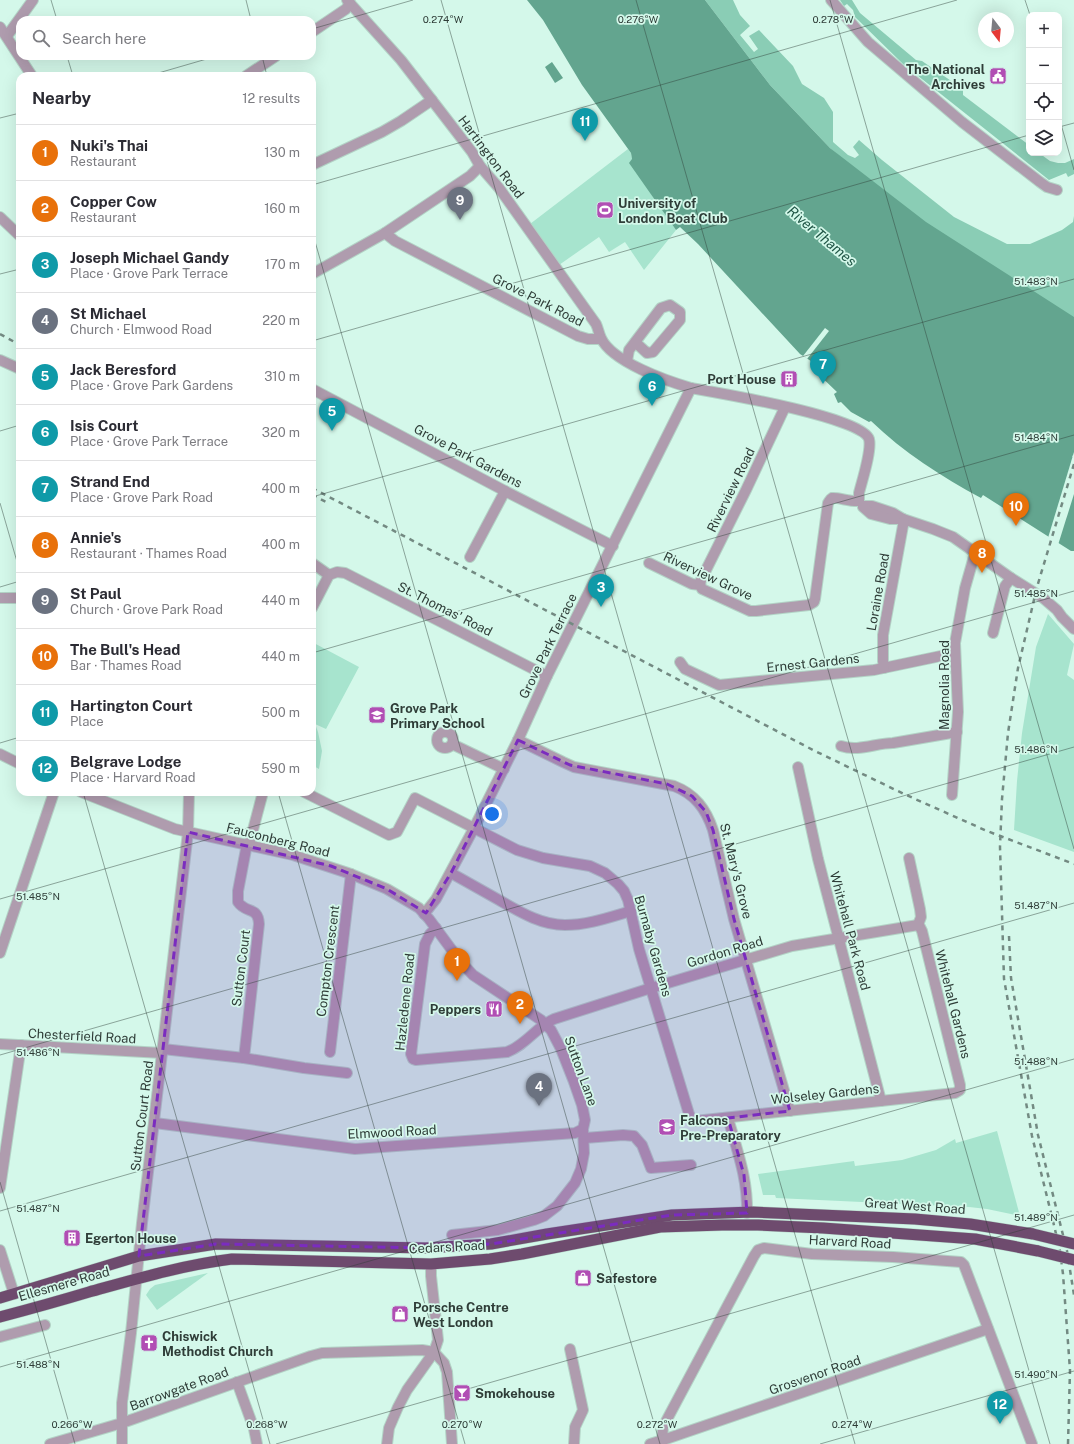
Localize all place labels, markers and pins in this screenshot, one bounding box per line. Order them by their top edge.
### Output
place label: The National Archives [906,62,985,92]
public building icon: The National Archives [988,66,1008,86]
pin: 11 [572,108,598,141]
pin: 9 [447,187,473,220]
place label: University of London Boat Club [618,196,728,226]
sports icon: University of London Boat Club [595,200,615,220]
pin: 7 [810,351,836,384]
building icon: Port House [779,369,799,389]
place label: Port House [707,372,776,387]
pin: 6 [639,373,665,406]
pin: 5 [319,398,345,431]
pin: 10 [1003,493,1029,526]
pin: 8 [969,540,995,573]
pin: 3 [588,574,614,607]
place label: Grove Park Primary School [390,701,485,731]
school or university icon: Grove Park Primary School [367,705,387,725]
pin: 1 [444,948,470,981]
pin: 2 [507,991,533,1024]
restaurant icon: Peppers [484,999,504,1019]
place label: Peppers [430,1002,481,1017]
pin: 4 [526,1073,552,1106]
place label: Falcons Pre-Preparatory [680,1113,782,1143]
school or university icon: Falcons Pre-Preparatory [657,1117,677,1137]
building icon: Egerton House [62,1228,82,1248]
place label: Egerton House [85,1231,177,1246]
shop icon: Safestore [573,1268,593,1288]
place label: Safestore [596,1271,657,1286]
place label: Porsche Centre West London [413,1300,509,1330]
shop icon: Porsche Centre West London [390,1304,410,1324]
place label: Chiswick Methodist Church [162,1329,273,1359]
church icon: Chiswick Methodist Church [139,1333,159,1353]
bar icon: Smokehouse [452,1383,472,1403]
place label: Smokehouse [475,1386,555,1401]
pin: 12 [987,1391,1013,1424]

